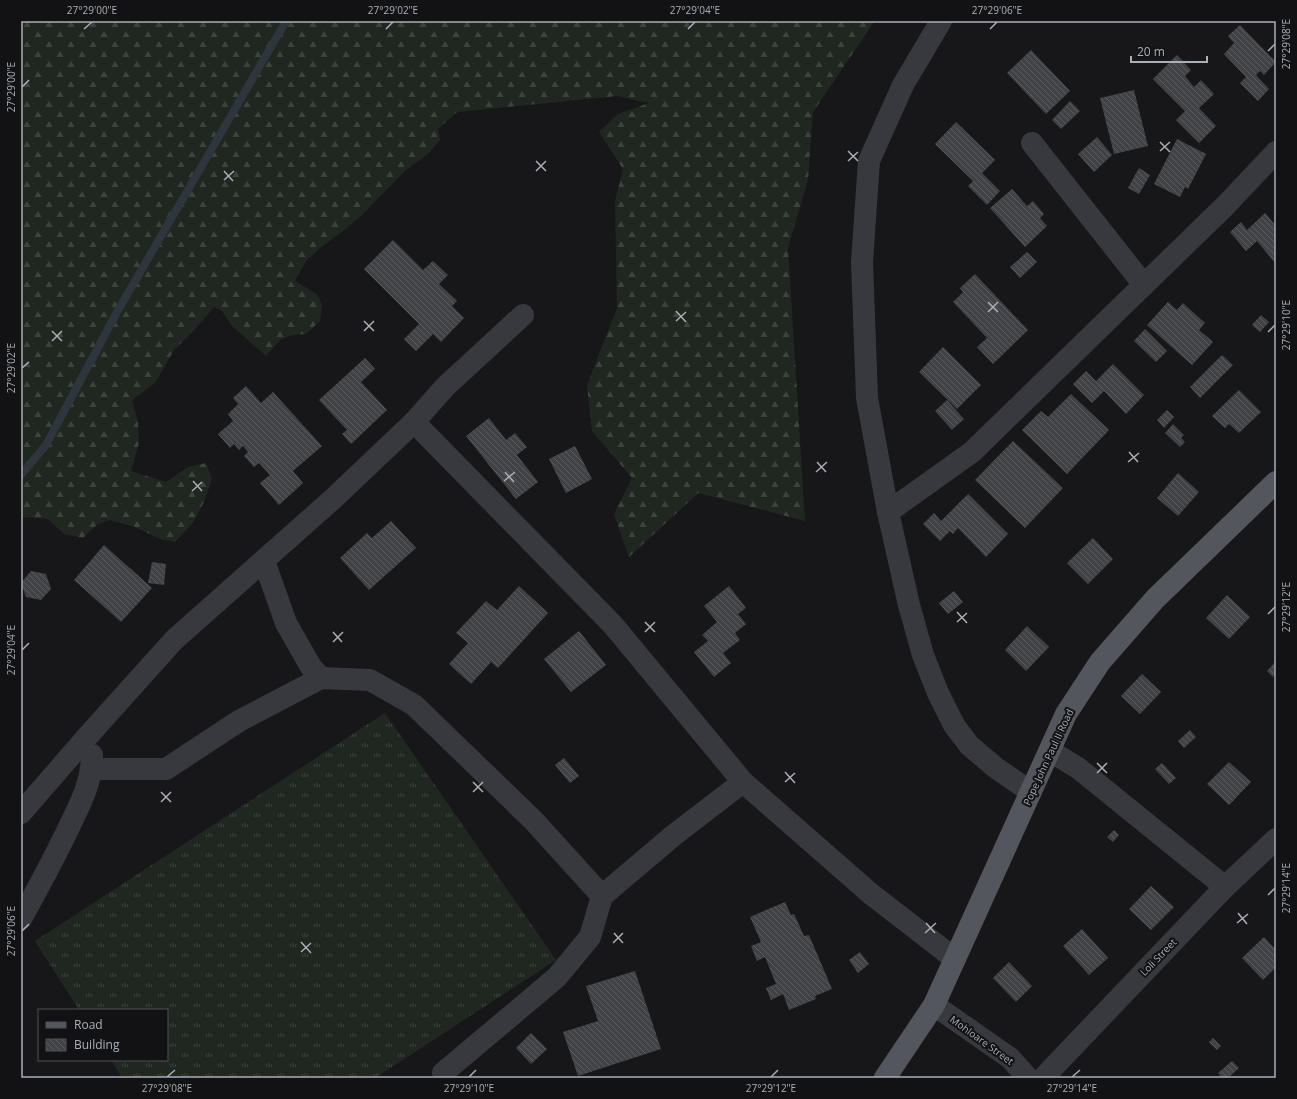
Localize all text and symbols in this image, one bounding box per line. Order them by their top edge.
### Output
text: 27°29'00"E [67,3,117,17]
text: 27°29'02"E [368,3,418,17]
text: 27°29'04"E [670,3,720,17]
text: 27°29'06"E [972,3,1022,17]
text: 27°29'08"E [1279,19,1293,69]
scale bar [1131,38,1207,64]
text: 20 m [1137,43,1165,60]
text: 27°29'00"E [4,62,18,112]
text: 27°29'10"E [1279,300,1293,350]
text: 27°29'02"E [4,343,18,393]
text: 27°29'12"E [1279,582,1293,632]
text: 27°29'04"E [4,625,18,675]
street label: Pope John Paul II Road [1020,707,1076,807]
text: 27°29'14"E [1279,863,1293,913]
text: 27°29'06"E [4,906,18,956]
street label: Loli Street [1137,935,1180,979]
legend [38,1009,168,1061]
street label: Mohloare Street [947,1012,1017,1068]
text: Road [74,1016,103,1033]
text: Building [74,1036,120,1053]
text: 27°29'08"E [142,1081,192,1095]
text: 27°29'10"E [444,1081,494,1095]
text: 27°29'12"E [746,1081,796,1095]
text: 27°29'14"E [1047,1081,1097,1095]

